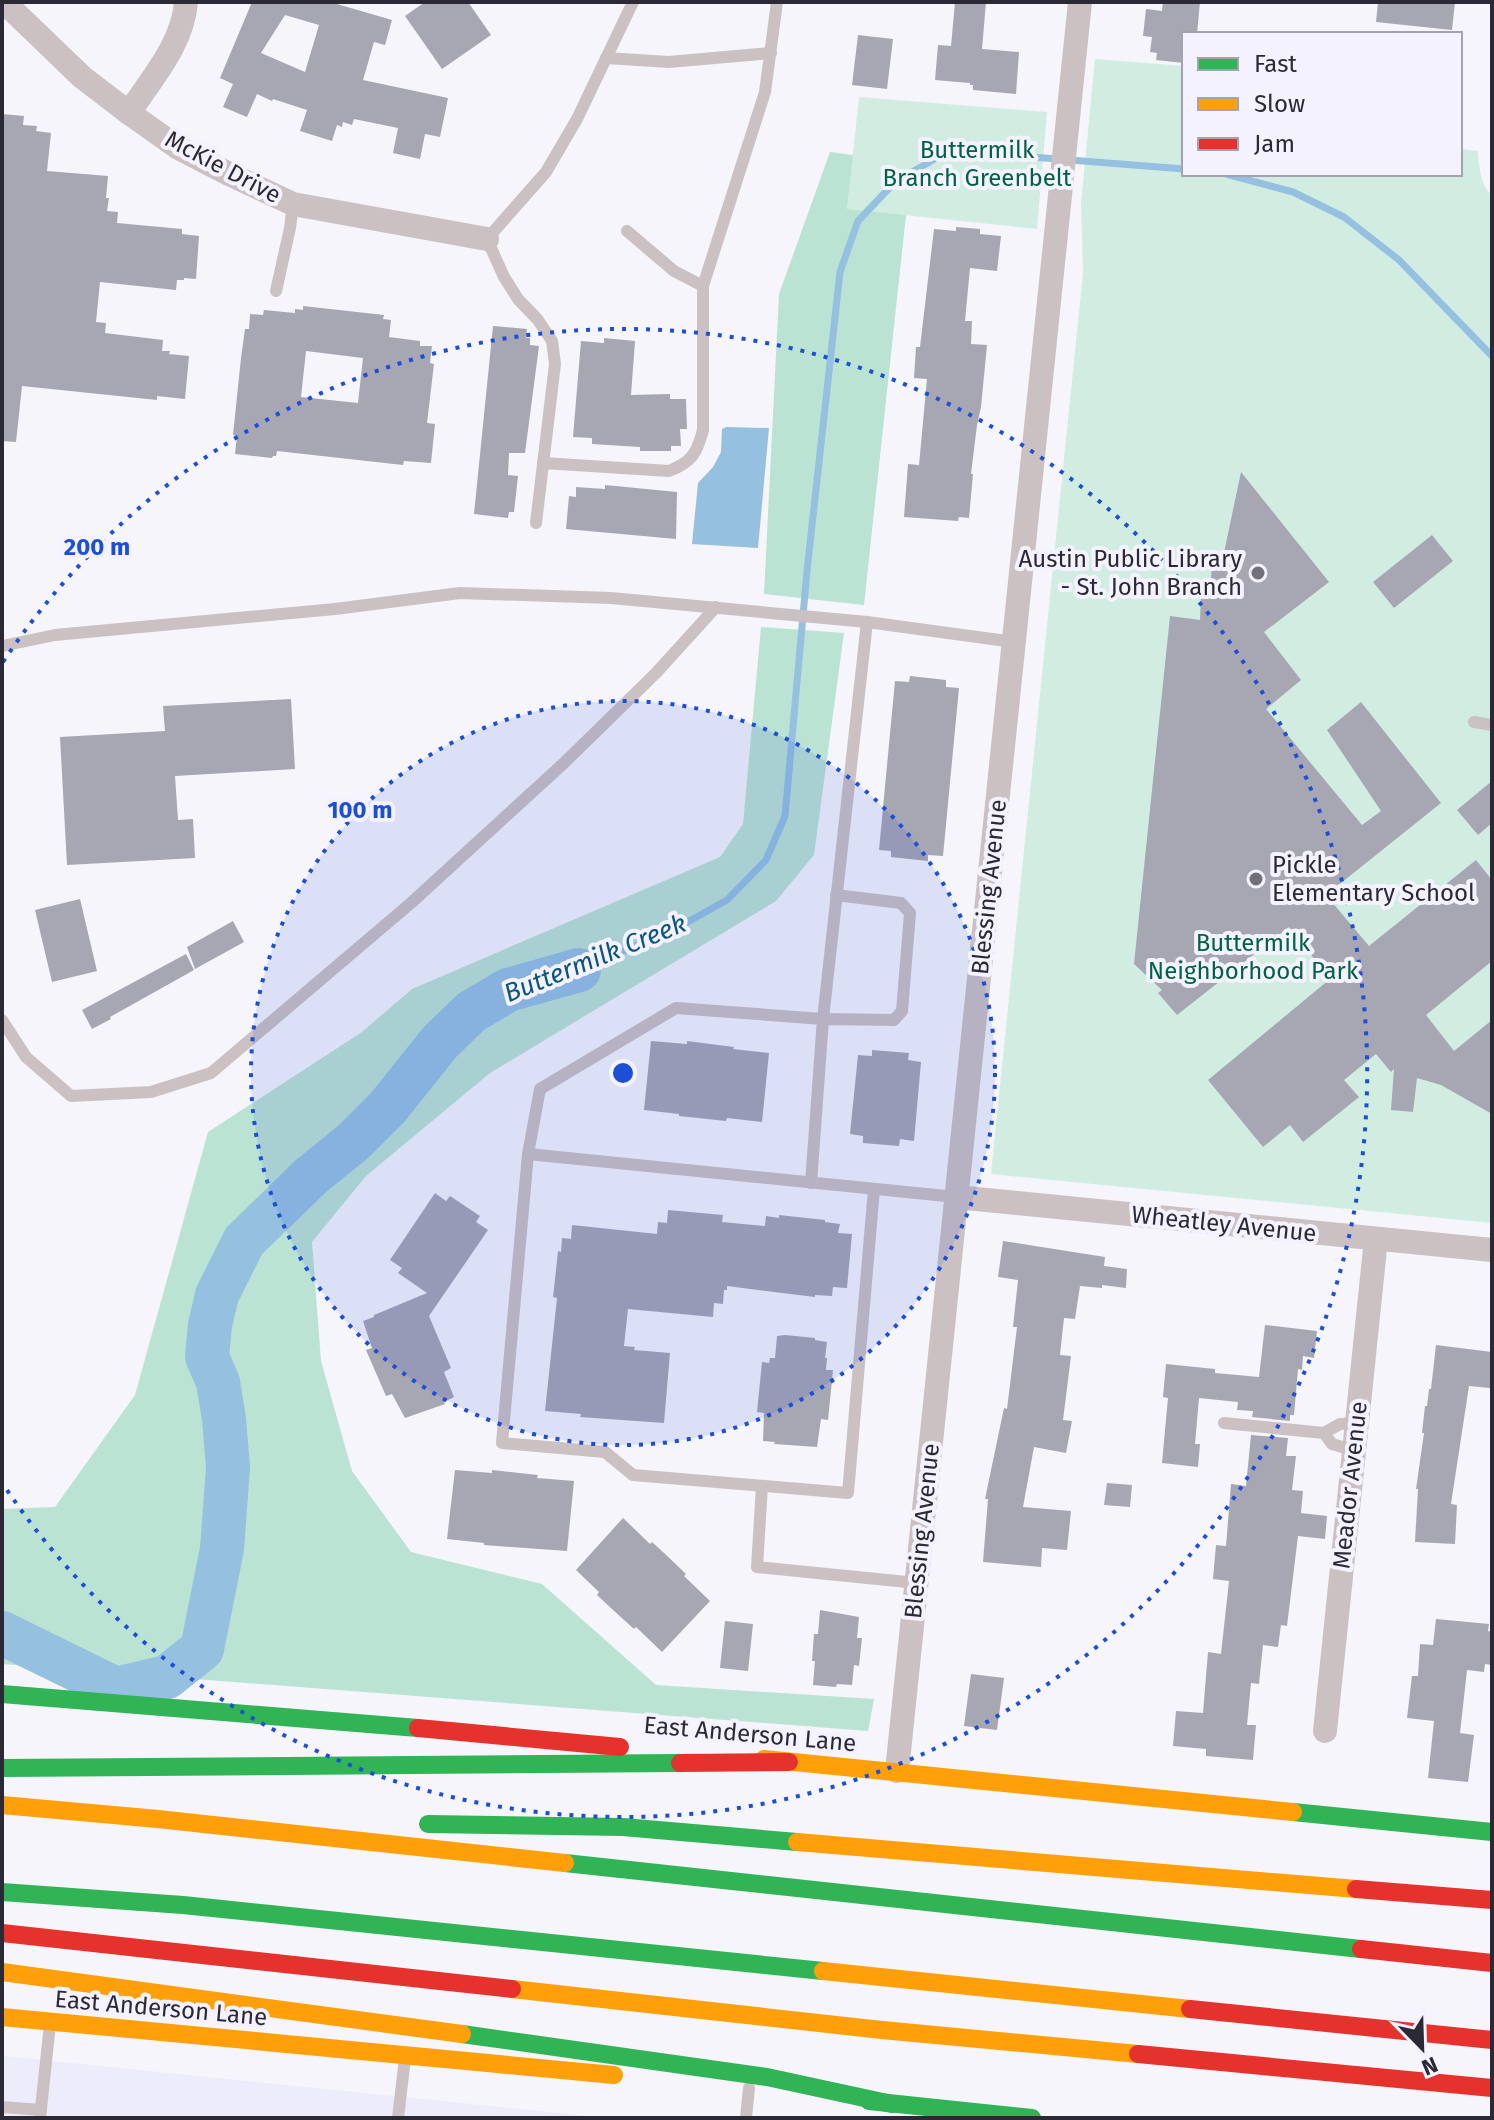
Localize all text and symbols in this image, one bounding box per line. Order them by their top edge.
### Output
legend [1182,32,1462,176]
text: Fast [1254,50,1297,78]
text: Slow [1254,90,1305,118]
street label: McKie Drive [160,125,286,209]
text: Jam [1254,130,1295,158]
park label: Buttermilk Branch Greenbelt [883,136,1072,192]
text: 200 m [64,533,130,561]
place label: Austin Public Library - St. John Branch [1019,545,1242,601]
marker: Austin Public Library - St. John Branch [1249,564,1267,582]
text: 100 m [327,796,393,824]
street label: Blessing Avenue [966,798,1012,976]
place label: Pickle Elementary School [1272,851,1475,907]
marker: Pickle Elementary School [1247,870,1265,888]
water label: Buttermilk Creek [500,908,691,1009]
park label: Buttermilk Neighborhood Park [1148,929,1359,985]
centre of rings [609,1059,637,1087]
street label: Wheatley Avenue [1130,1200,1318,1248]
street label: Meador Avenue [1327,1400,1373,1570]
street label: Blessing Avenue [899,1442,945,1620]
street label: East Anderson Lane [643,1711,857,1757]
street label: East Anderson Lane [54,1985,268,2031]
north arrow [1382,2008,1462,2088]
text: N [1418,2051,1442,2081]

